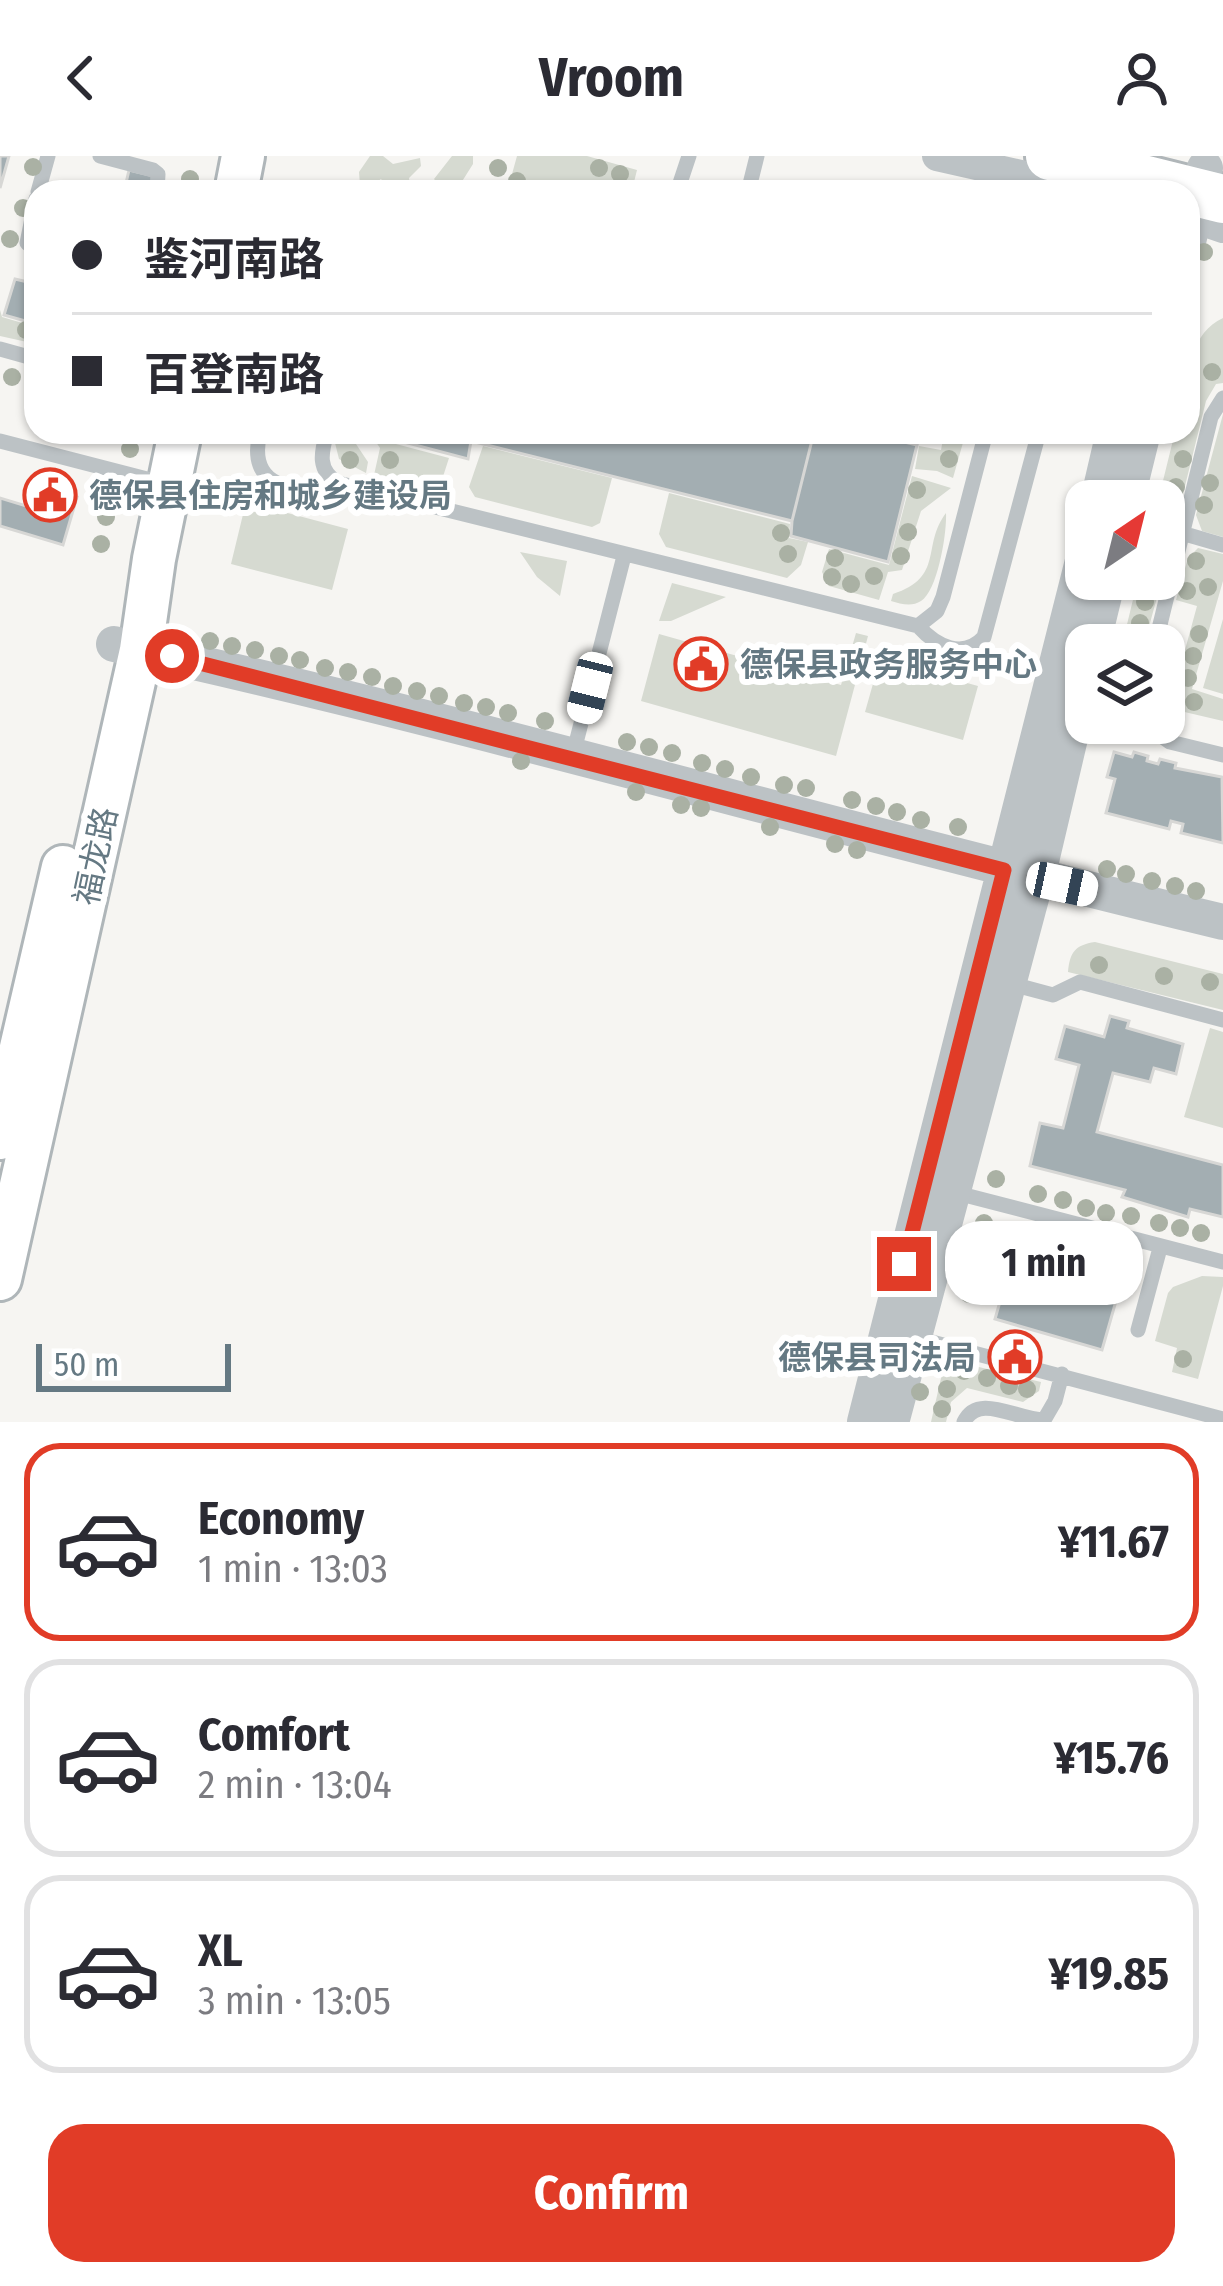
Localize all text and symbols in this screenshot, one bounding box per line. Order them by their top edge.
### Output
icon: back [48,45,114,111]
icon: person [1109,45,1175,111]
text: Vroom [539,46,684,110]
text: 鉴河南路 [144,233,324,287]
text: 百登南路 [144,348,324,402]
public building icon: 德保县住房和城乡建设局 [22,467,78,523]
place label: 德保县住房和城乡建设局 [89,476,452,516]
north arrow [1065,480,1185,600]
map controls [1065,480,1185,744]
button: layers [1065,624,1185,744]
route start [145,629,199,683]
public building icon: 德保县政务服务中心 [673,636,729,692]
place label: 德保县政务服务中心 [740,645,1037,685]
car [564,649,616,727]
street label: 福龙路 [66,804,126,909]
car [1023,859,1101,909]
callout: 1 min [946,1222,1144,1306]
route end [877,1237,931,1291]
text: 1 min [1002,1240,1086,1286]
public building icon: 德保县司法局 [987,1329,1043,1385]
scale bar [36,1338,231,1391]
place label: 德保县司法局 [778,1338,976,1378]
text: 50 m [54,1345,119,1385]
icon: car [54,1488,162,1596]
text: Economy [198,1492,364,1546]
text: ¥11.67 [1058,1515,1169,1569]
text: 1 min · 13:03 [198,1546,388,1592]
icon: car [54,1704,162,1812]
text: Comfort [198,1708,350,1762]
text: ¥15.76 [1054,1731,1169,1785]
text: 2 min · 13:04 [198,1762,392,1808]
icon: car [54,1920,162,2028]
text: XL [198,1924,243,1978]
text: ¥19.85 [1049,1947,1169,2001]
text: 3 min · 13:05 [198,1978,391,2024]
button: Confirm [48,2124,1175,2262]

